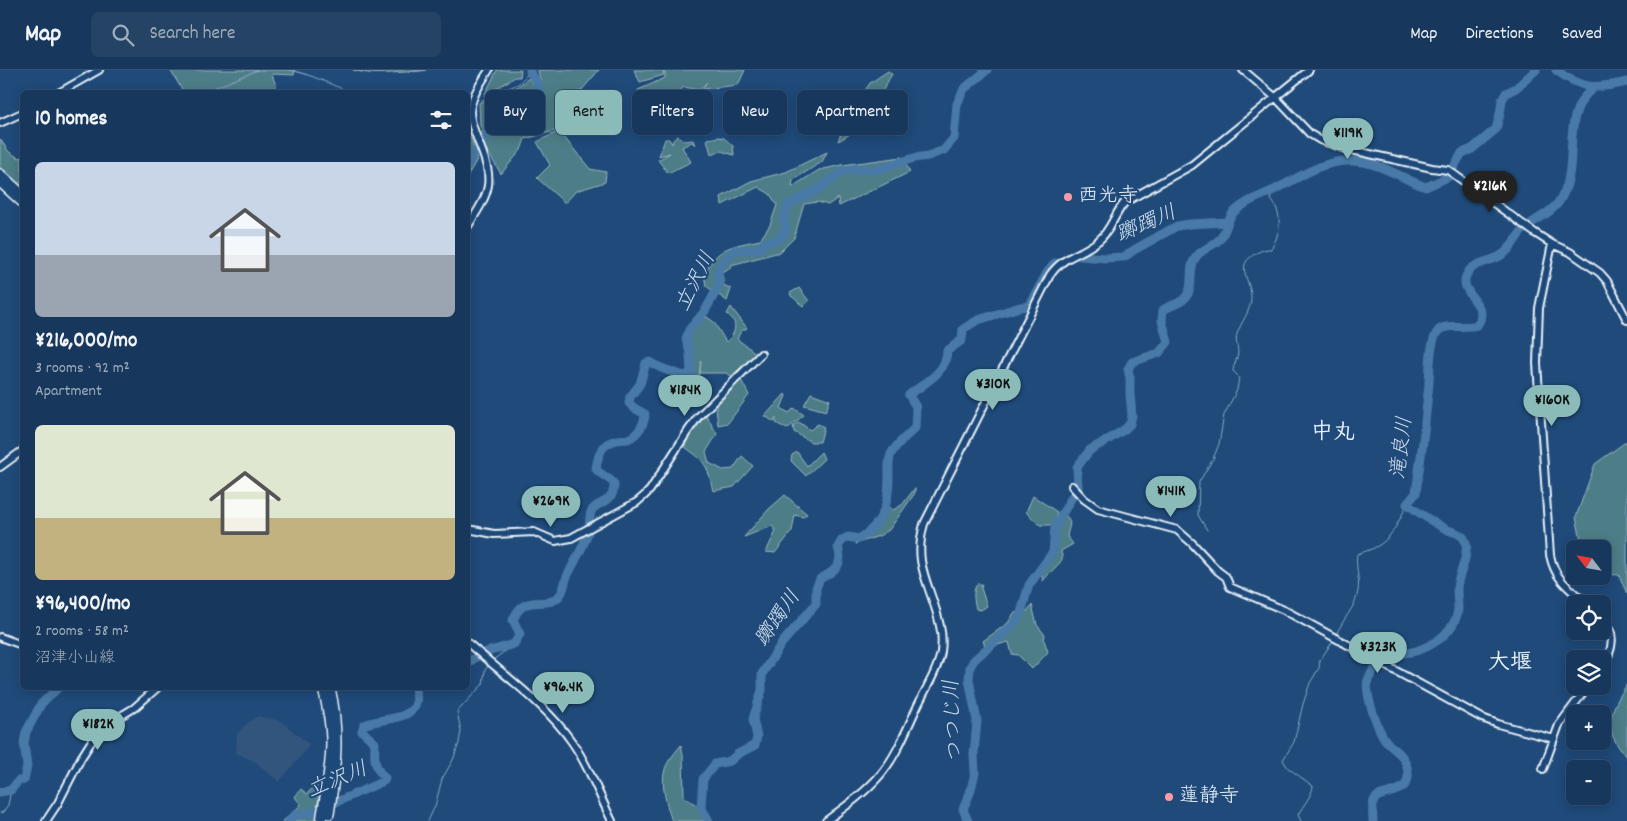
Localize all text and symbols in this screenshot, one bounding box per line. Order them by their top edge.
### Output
search box [91,12,441,57]
text: Map [25,18,61,52]
icon: search [109,21,137,49]
text: Search here [149,21,235,48]
text: Map [1410,22,1437,47]
text: Directions [1465,22,1534,47]
text: Saved [1562,22,1602,47]
chip: Buy [485,90,545,135]
chip: Rent [555,90,622,135]
chip: Filters [632,90,713,135]
chip: New [723,90,787,135]
chip: Apartment [797,90,908,135]
text: 10 homes [35,105,107,135]
icon: filters [427,106,455,134]
pin: ¥119K [1313,118,1383,160]
text: ¥119K [1333,122,1363,145]
pin: ¥216K [1455,170,1525,213]
text: ¥216K [1473,175,1507,198]
place label: 西光寺 [1078,183,1138,211]
marker: 西光寺 [1062,191,1074,203]
icon: home [200,195,290,285]
water label: 躑躅川 [1112,199,1182,251]
water label: 立沢川 [669,247,725,317]
text: ¥216,000/mo [35,327,137,357]
text: 3 rooms · 92 m² [35,357,129,380]
pin: ¥310K [958,368,1028,411]
text: ¥310K [976,373,1010,396]
pin: ¥184K [650,374,720,417]
text: ¥184K [669,379,701,402]
text: Apartment [35,380,102,403]
pin: ¥160K [1517,384,1587,427]
text: ¥160K [1534,389,1570,412]
water label: 滝良川 [1384,415,1422,481]
district label: 中丸 [1311,418,1355,449]
icon: home [200,458,290,548]
pin: ¥141K [1136,476,1206,518]
text: ¥141K [1157,480,1185,503]
pin: ¥269K [516,486,586,528]
text: ¥269K [532,490,570,513]
north arrow [1566,540,1611,585]
map controls [1566,540,1611,805]
water label: 躑躅川 [749,585,809,653]
text: ¥96,400/mo [35,590,130,620]
button: locate [1566,595,1611,640]
text: 2 rooms · 58 m² [35,620,129,643]
pin: ¥323K [1343,632,1413,674]
text: ¥323K [1360,636,1396,659]
text: 沼津小山線 [35,647,115,670]
district label: 大堰 [1488,648,1532,679]
button: layers [1566,650,1611,695]
pin: ¥96.4K [522,672,604,714]
text: ¥96.4K [543,676,583,699]
water label: つつじ川 [938,678,972,764]
button: + [1566,705,1611,750]
pin: ¥182K [63,708,133,751]
text: ¥182K [82,713,114,736]
water label: 立沢川 [303,755,373,807]
button: − [1566,760,1611,805]
place label: 蓮静寺 [1179,783,1239,811]
marker: 蓮静寺 [1163,791,1175,803]

